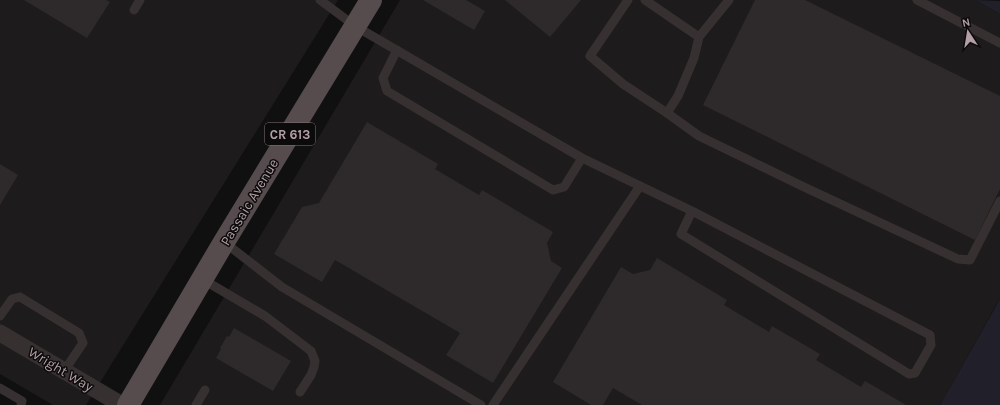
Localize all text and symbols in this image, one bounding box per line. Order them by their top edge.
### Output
north arrow [948,12,988,52]
text: N [961,16,971,30]
road number: CR 613 [265,123,315,145]
street label: Passaic Avenue [217,156,282,249]
street label: Wright Way [25,343,97,396]

